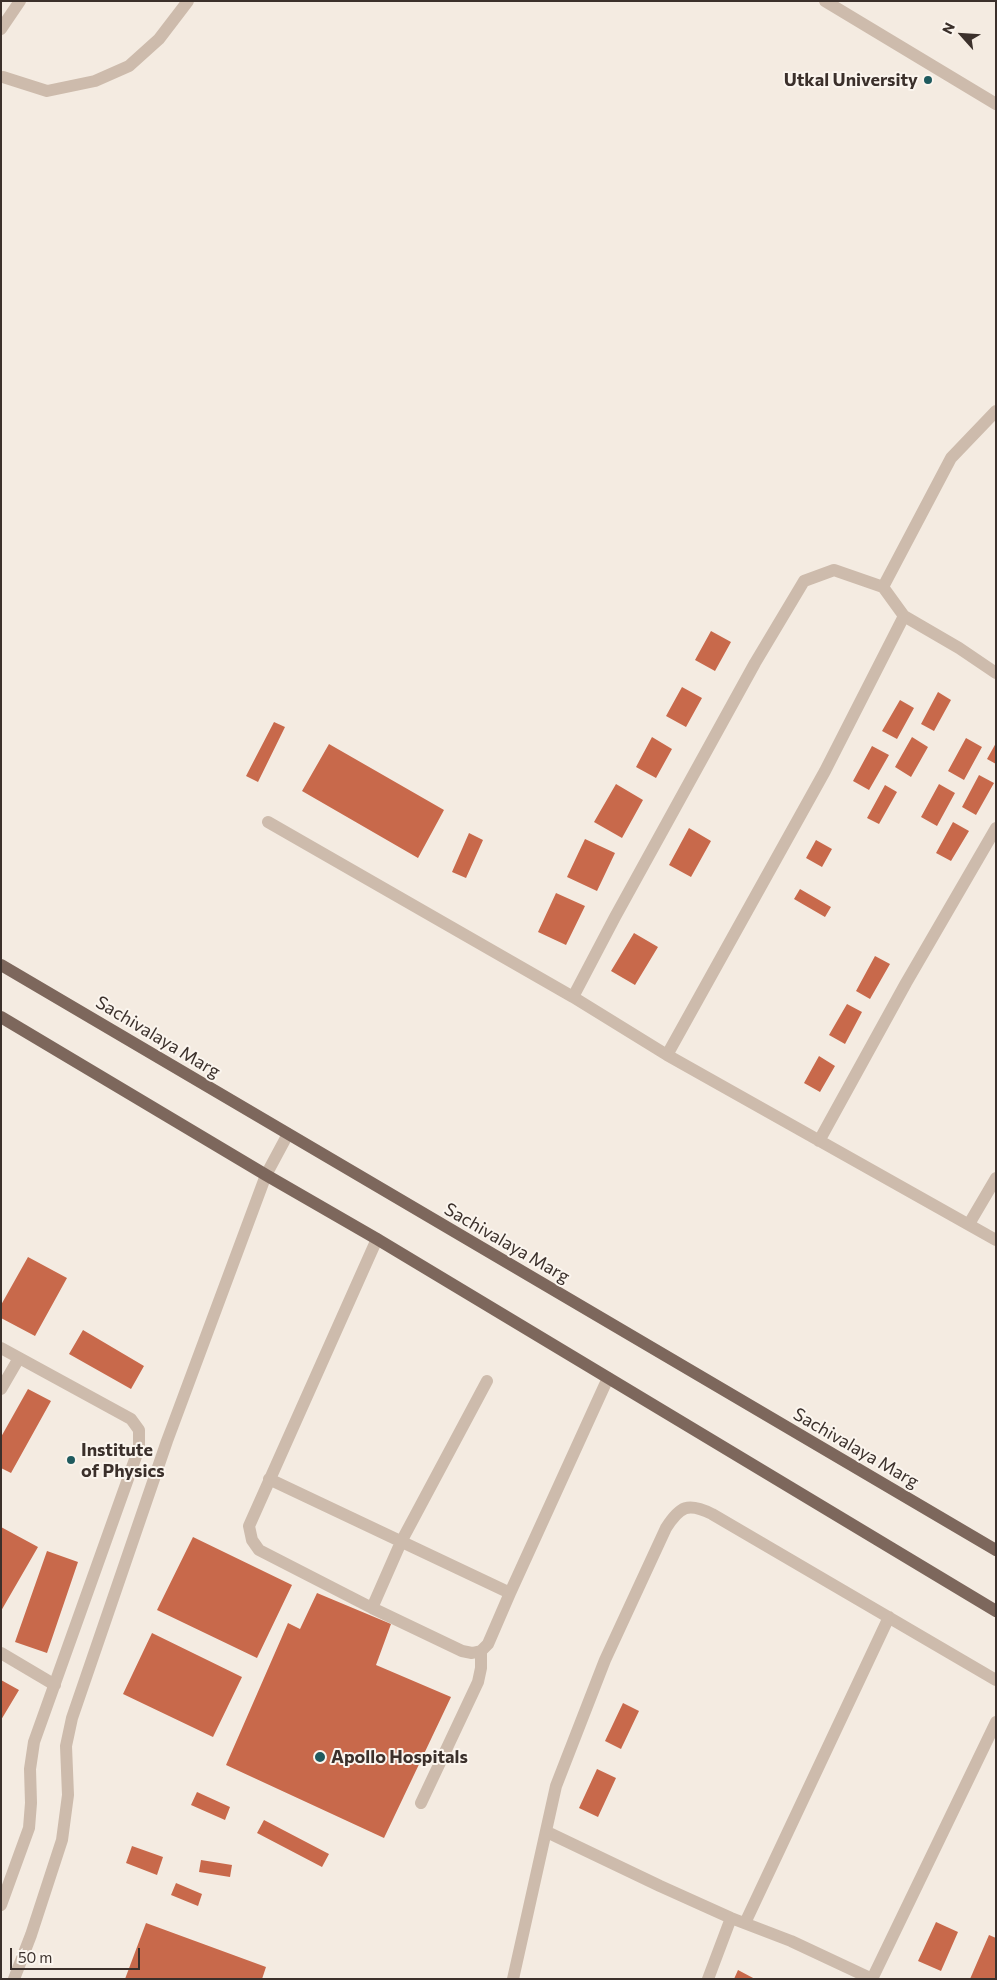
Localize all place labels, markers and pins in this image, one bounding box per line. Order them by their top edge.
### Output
place label: Utkal University [784,69,918,91]
marker: Utkal University [922,74,934,86]
place label: Institute of Physics [81,1439,165,1482]
marker: Institute of Physics [65,1454,77,1466]
place label: Apollo Hospitals [331,1746,468,1768]
marker: Apollo Hospitals [313,1750,327,1764]

